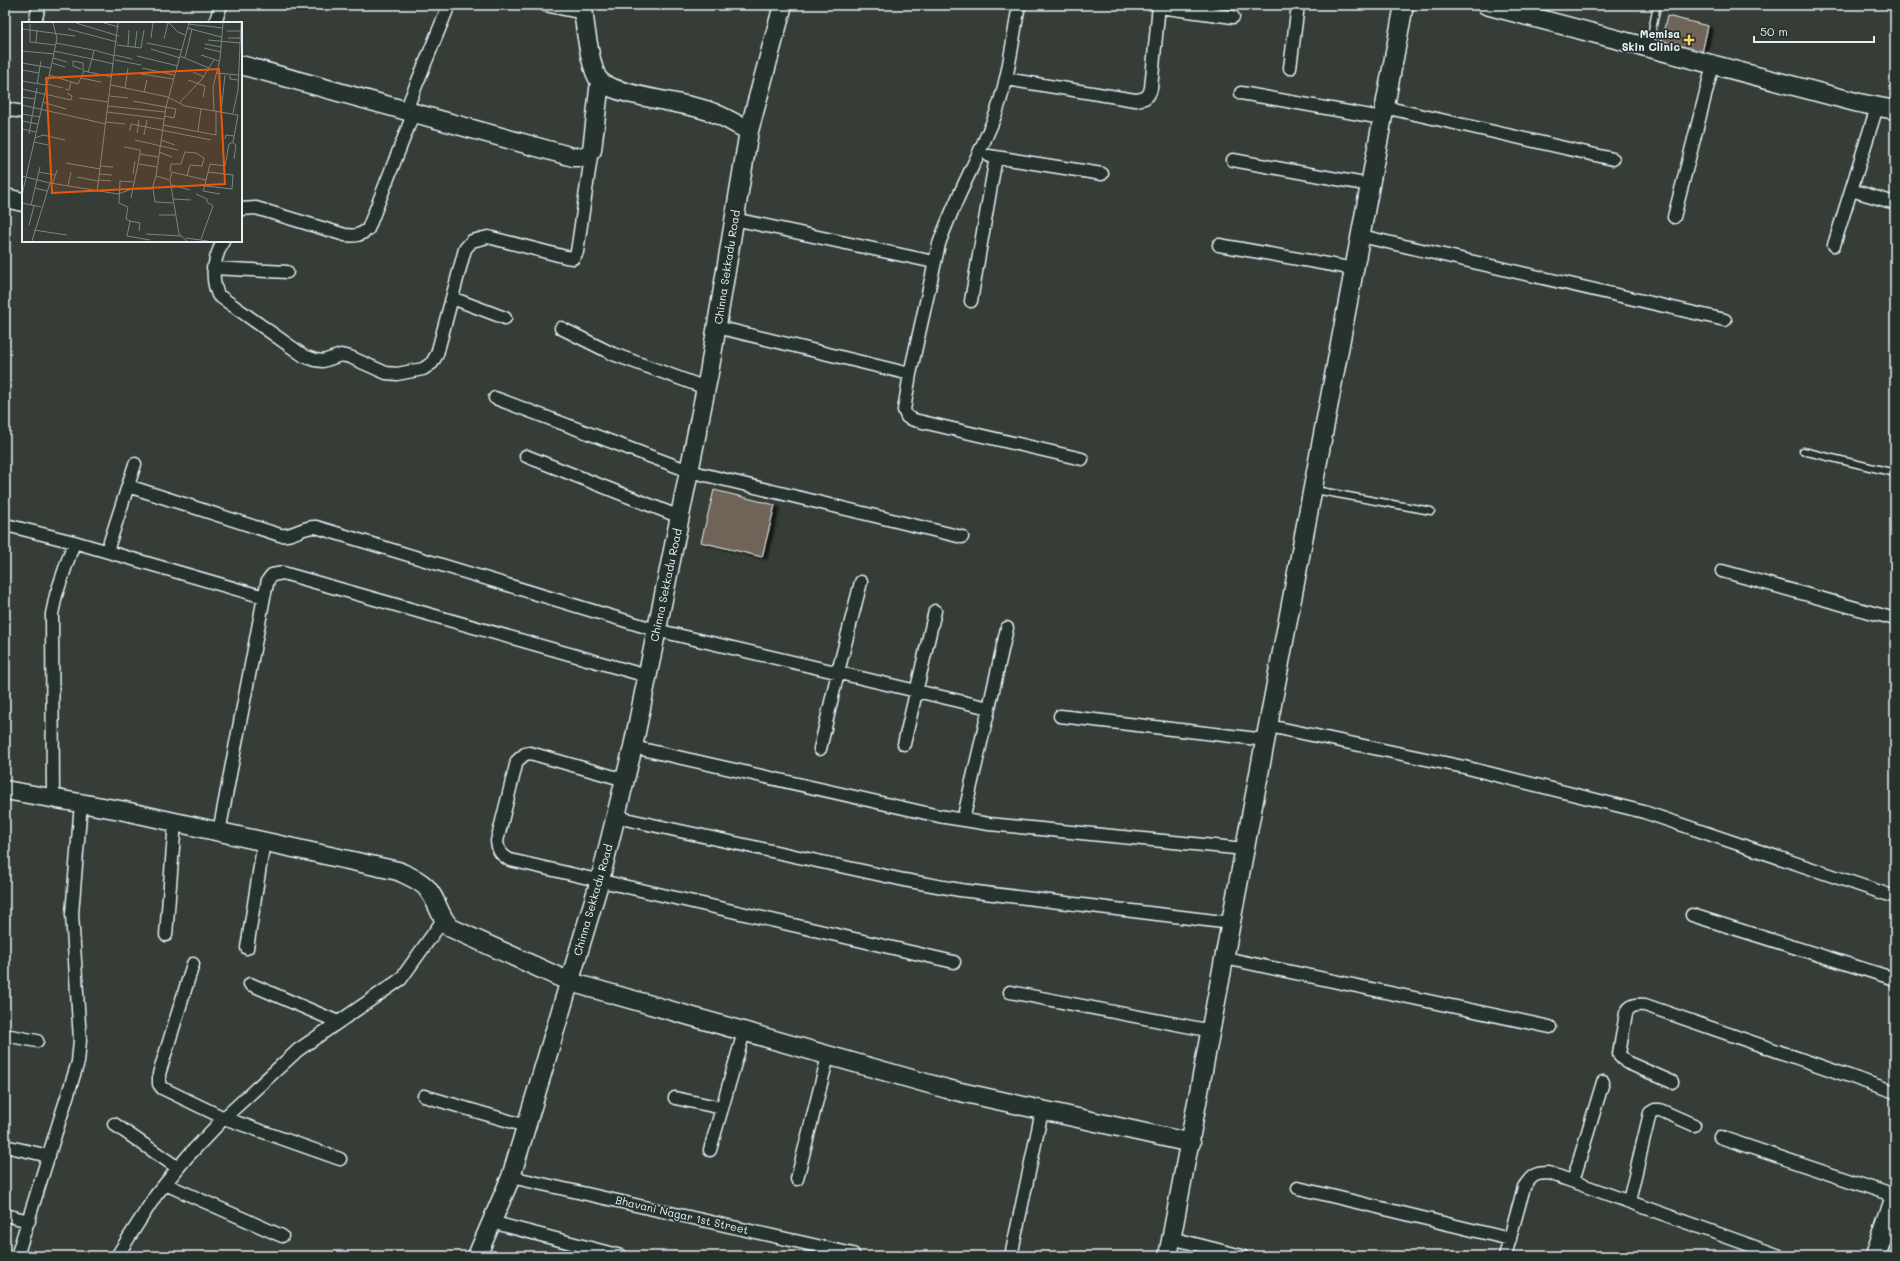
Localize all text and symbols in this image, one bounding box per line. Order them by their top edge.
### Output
scale bar [1754,18,1874,44]
inset map [22,22,242,242]
text: 50 m [1760,23,1788,39]
place label: Memisa Skin Clinic [1622,26,1680,54]
marker: Memisa Skin Clinic [1683,34,1695,46]
street label: Chinna Sekkadu Road [710,209,743,325]
street label: Chinna Sekkadu Road [646,527,685,643]
street label: Chinna Sekkadu Road [569,842,616,957]
street label: Bhavani Nagar 1st Street [614,1192,750,1237]

